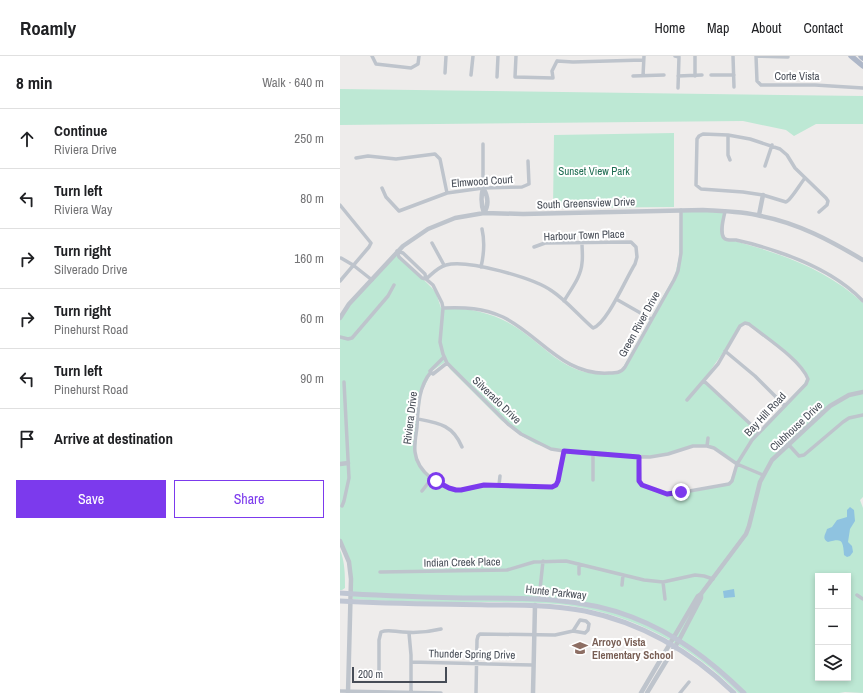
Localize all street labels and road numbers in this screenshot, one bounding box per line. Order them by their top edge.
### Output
street label: Corte Vista [775,69,819,83]
street label: Elmwood Court [451,172,514,190]
street label: South Greensview Drive [537,194,635,212]
street label: Harbour Town Place [543,227,625,243]
street label: Green River Drive [615,289,663,359]
street label: Silverado Drive [470,373,524,427]
street label: Bay Hill Road [741,389,789,439]
street label: Riviera Drive [400,391,420,445]
street label: Clubhouse Drive [767,398,825,454]
street label: Indian Creek Place [424,554,500,570]
street label: Hunte Parkway [525,582,588,602]
street label: Thunder Spring Drive [429,646,515,662]

